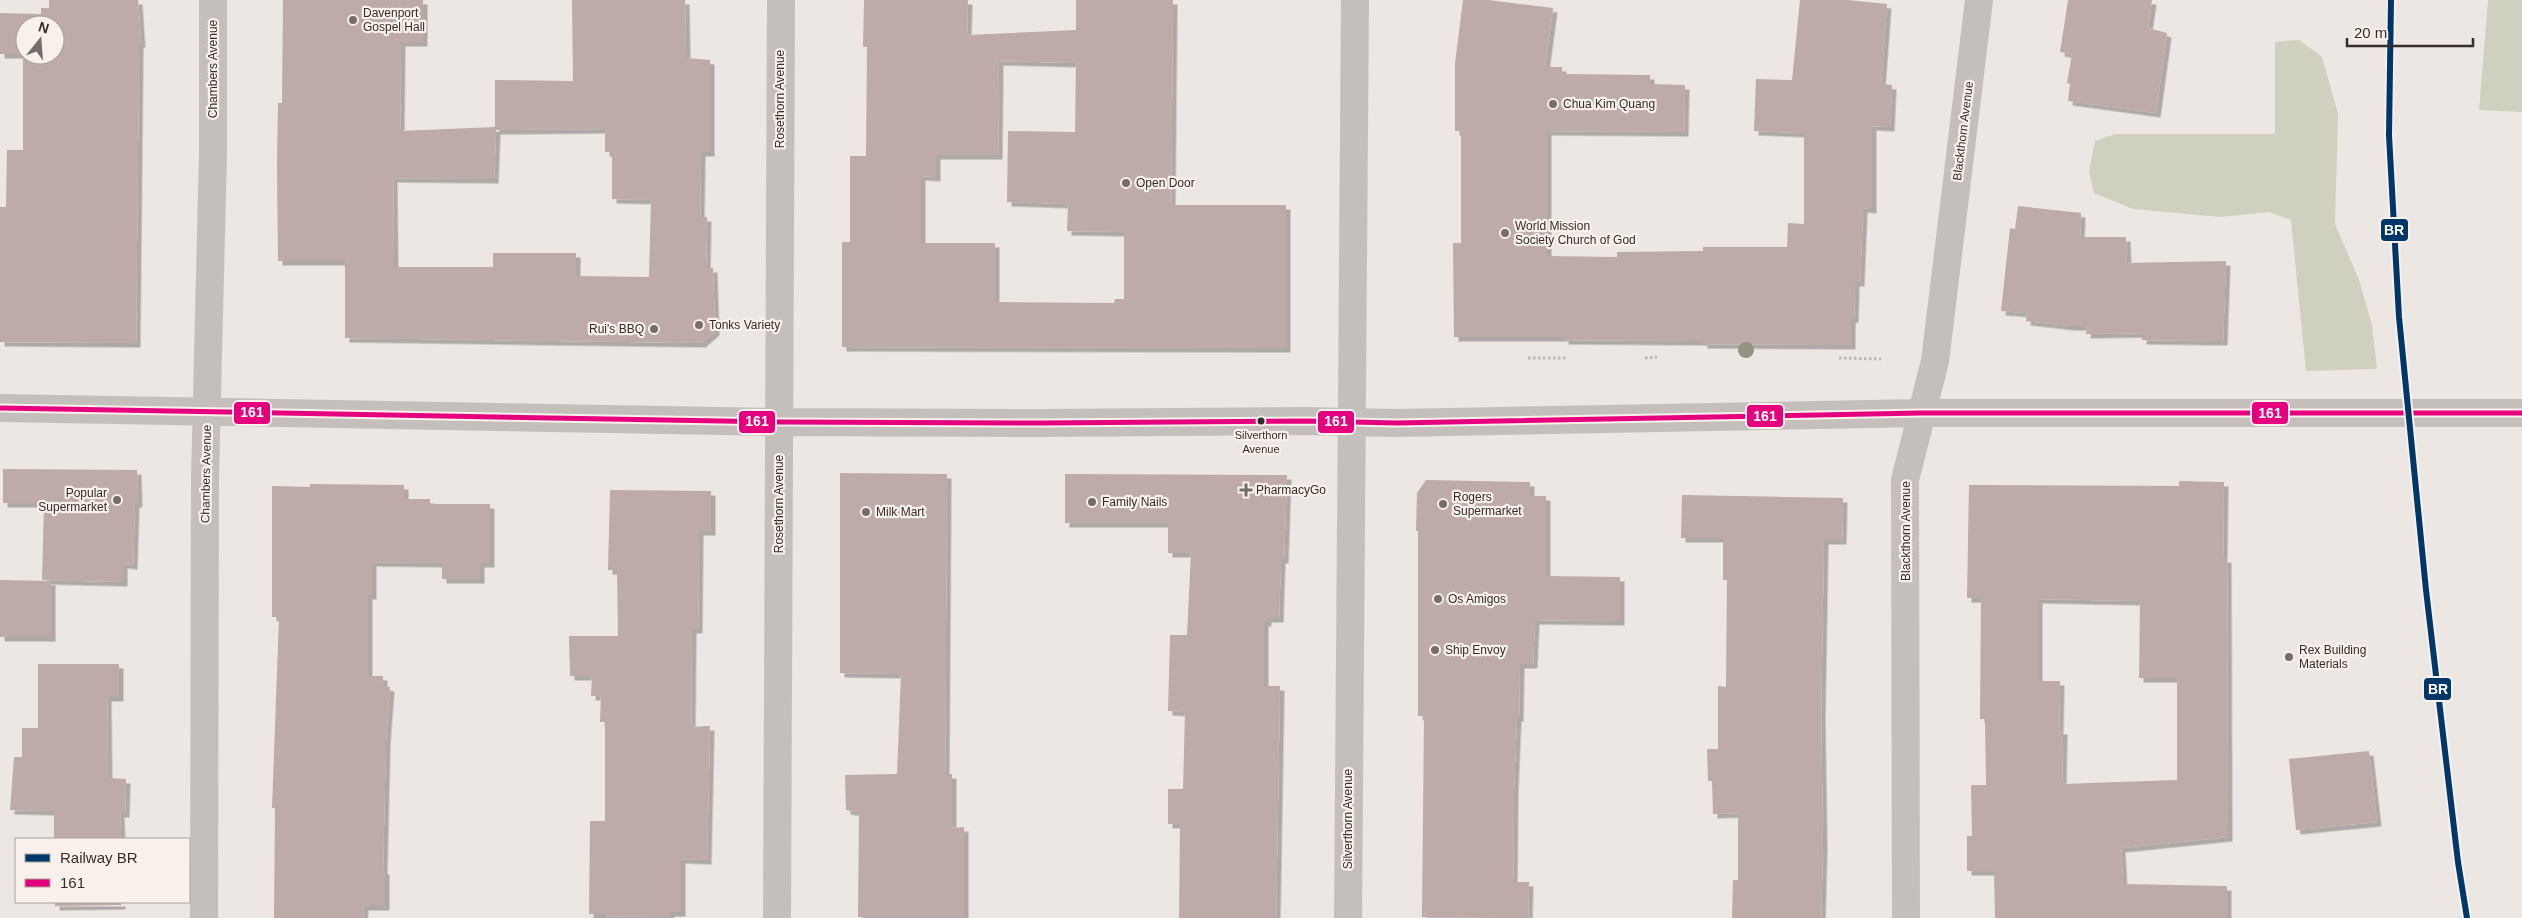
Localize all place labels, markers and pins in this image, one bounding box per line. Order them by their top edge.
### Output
place label: Davenport Gospel Hall [363,6,425,34]
marker: Davenport Gospel Hall [347,14,359,26]
place label: Chua Kim Quang [1563,97,1655,111]
marker: Chua Kim Quang [1547,98,1559,110]
place label: Open Door [1136,176,1195,190]
marker: Open Door [1120,177,1132,189]
place label: World Mission Society Church of God [1515,219,1636,247]
marker: World Mission Society Church of God [1499,227,1511,239]
place label: Tonks Variety [709,318,780,332]
marker: Tonks Variety [693,319,705,331]
place label: Rui's BBQ [589,322,644,336]
marker: Rui's BBQ [648,323,660,335]
marker: Silverthorn Avenue [1256,416,1266,426]
place label: Silverthorn Avenue [1235,429,1287,455]
place label: PharmacyGo [1256,483,1326,497]
marker: PharmacyGo [1240,484,1252,496]
place label: Popular Supermarket [38,486,108,514]
place label: Rogers Supermarket [1453,490,1522,518]
marker: Popular Supermarket [111,494,123,506]
place label: Family Nails [1102,495,1167,509]
marker: Family Nails [1086,496,1098,508]
marker: Rogers Supermarket [1437,498,1449,510]
place label: Milk Mart [876,505,925,519]
marker: Milk Mart [860,506,872,518]
place label: Os Amigos [1448,592,1506,606]
marker: Os Amigos [1432,593,1444,605]
place label: Ship Envoy [1445,643,1506,657]
place label: Rex Building Materials [2299,643,2366,671]
marker: Ship Envoy [1429,644,1441,656]
marker: Rex Building Materials [2283,651,2295,663]

